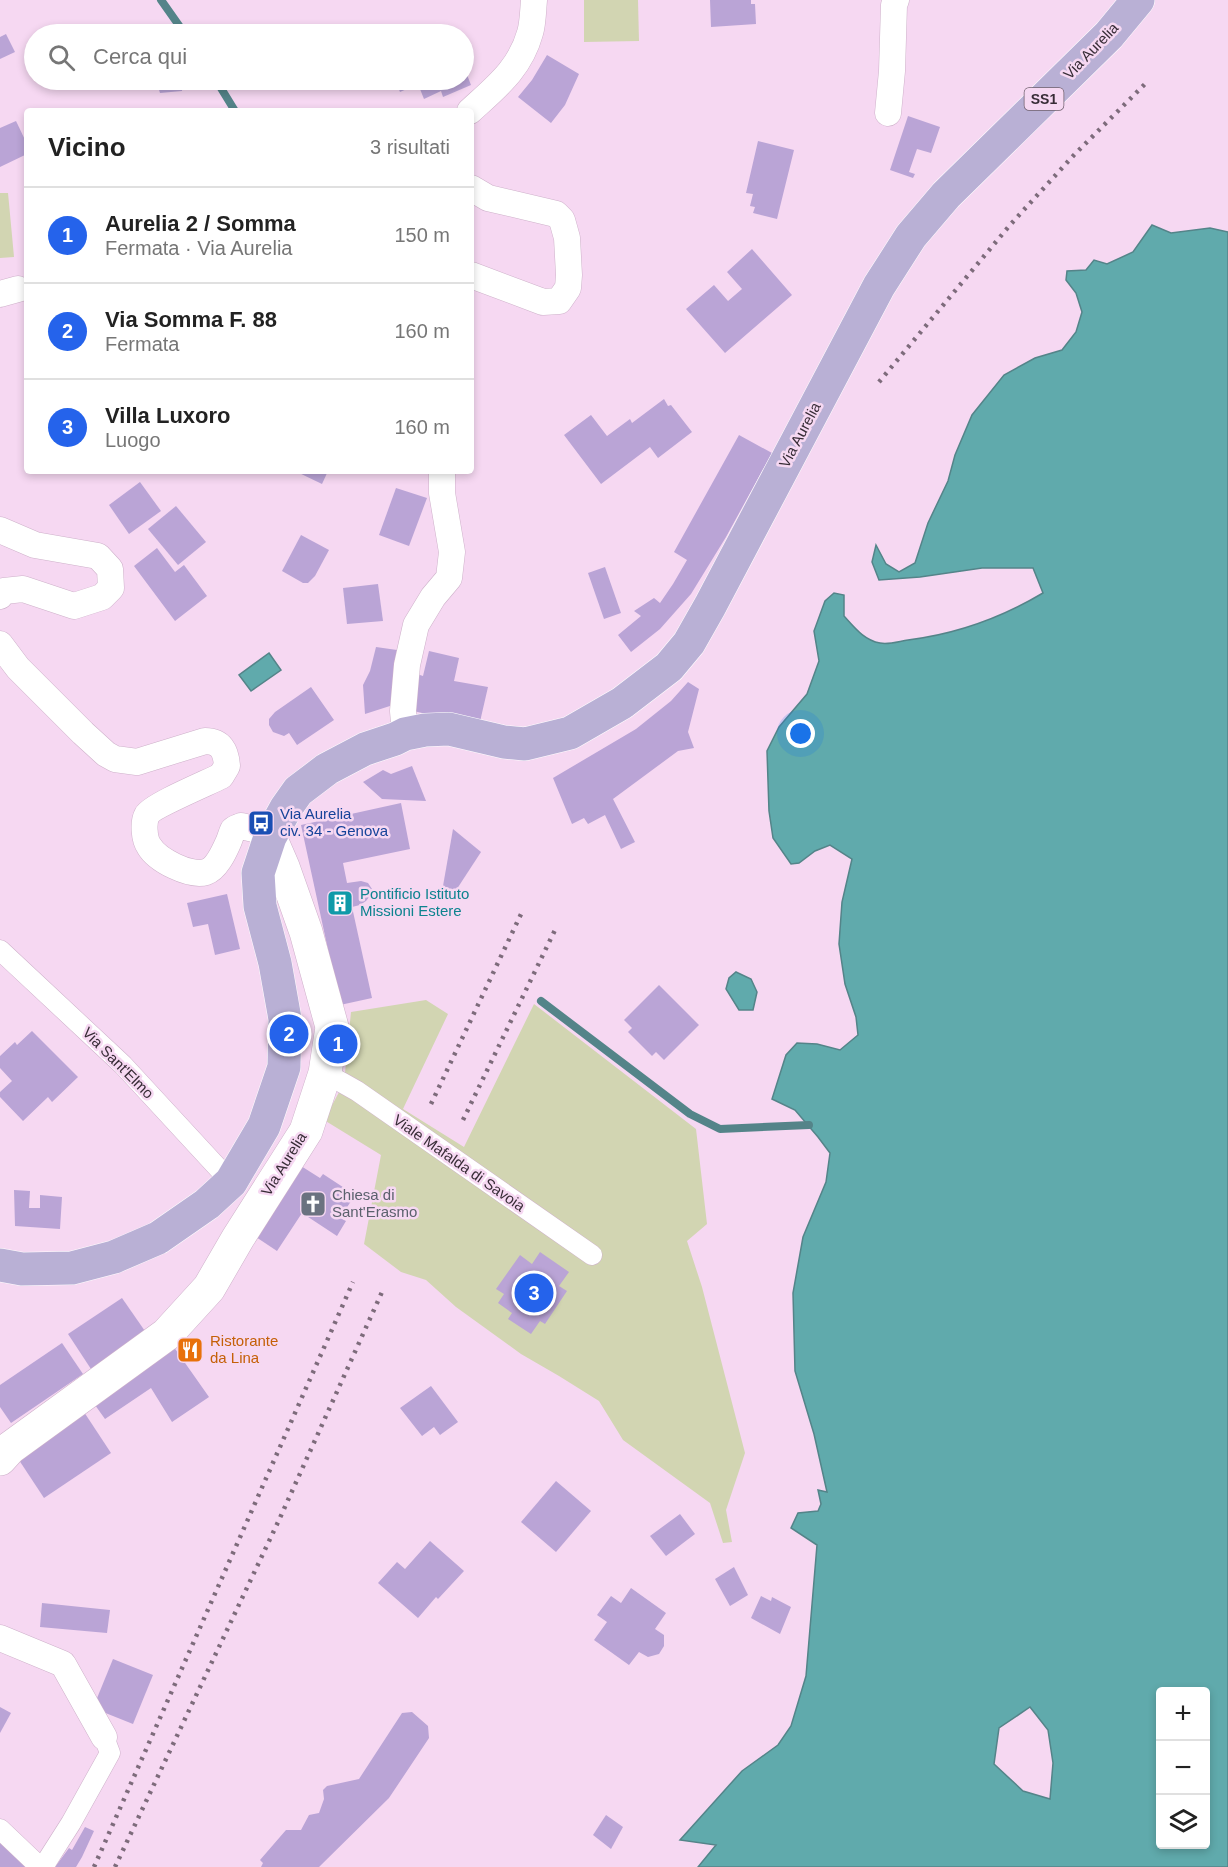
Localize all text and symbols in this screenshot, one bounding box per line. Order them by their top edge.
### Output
street label: Via Aurelia [1060,19,1122,82]
search box [24,24,474,90]
icon: search [45,41,78,74]
text: Cerca qui [93,44,187,69]
road number: SS1 [1024,88,1064,110]
text: Vicino [48,132,126,162]
text: 3 risultati [370,136,450,158]
text: Aurelia 2 / Somma [105,211,296,236]
text: 1 [62,224,73,246]
text: 150 m [394,224,450,246]
text: Fermata · Via Aurelia [105,237,293,259]
text: Via Somma F. 88 [105,307,277,332]
text: 2 [62,320,73,342]
text: 160 m [394,320,450,342]
text: Fermata [105,333,179,355]
street label: Via Aurelia [775,399,824,470]
text: Villa Luxoro [105,403,231,428]
text: 3 [62,416,73,438]
text: 160 m [394,416,450,438]
text: Luogo [105,429,161,451]
your location [786,719,815,748]
place label: Via Aurelia civ. 34 - Genova [280,805,389,839]
bus stop icon: Via Aurelia civ. 34 - Genova [246,808,276,838]
place label: Pontificio Istituto Missioni Estere [360,885,469,919]
building icon: Pontificio Istituto Missioni Estere [325,888,355,918]
pin: 2 [270,1012,308,1056]
pin: 1 [318,1022,358,1066]
street label: Via Sant'Elmo [79,1024,157,1102]
street label: Viale Mafalda di Savoia [390,1111,529,1215]
street label: Via Aurelia [257,1128,310,1199]
place label: Chiesa di Sant'Erasmo [332,1186,417,1220]
church icon: Chiesa di Sant'Erasmo [298,1189,328,1219]
pin: 3 [514,1270,554,1316]
place label: Ristorante da Lina [210,1332,278,1366]
restaurant icon: Ristorante da Lina [175,1335,205,1365]
map controls [1156,1687,1210,1849]
button: + [1156,1687,1210,1741]
button: − [1156,1741,1210,1795]
button: layers [1156,1795,1210,1849]

